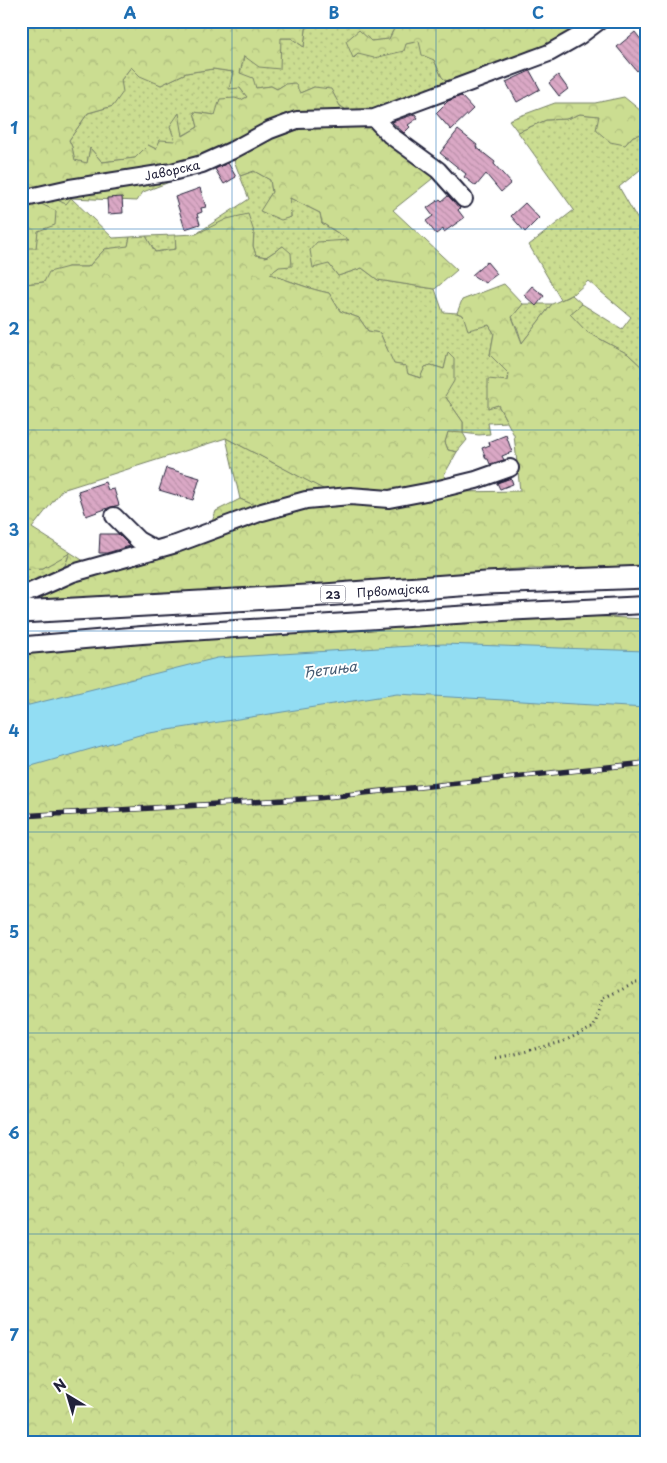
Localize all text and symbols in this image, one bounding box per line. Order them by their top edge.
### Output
text: A [124,0,137,24]
text: B [329,0,340,24]
text: C [532,0,544,24]
text: 1 [10,115,18,139]
street label: Јаворска [143,155,202,185]
text: 2 [8,316,20,340]
text: 3 [9,517,19,541]
street label: Првомајска [356,578,430,602]
road number: 23 [320,586,346,602]
water label: Ђетиња [302,655,359,683]
text: 4 [9,718,20,742]
text: 5 [9,919,19,943]
text: 6 [8,1120,20,1144]
text: 7 [9,1322,19,1346]
north arrow [42,1370,92,1420]
text: N [49,1374,71,1397]

